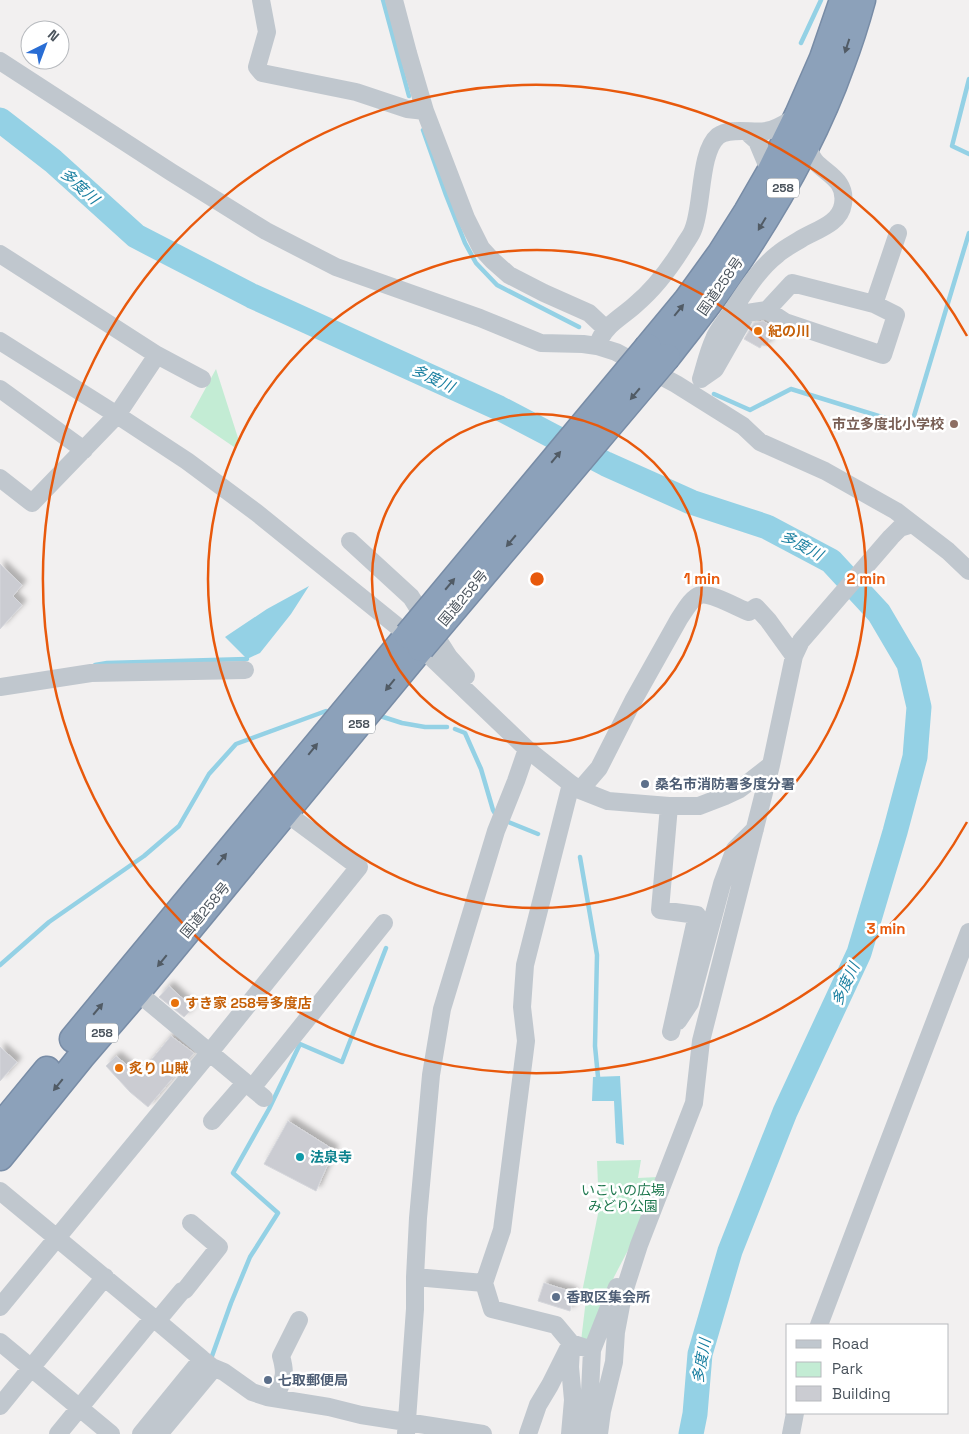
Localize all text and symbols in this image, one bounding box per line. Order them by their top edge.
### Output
north arrow [20,20,70,70]
text: N [44,26,63,45]
one-way arrow [843,39,851,54]
water label: 多度川 [57,164,105,209]
road number: 258 [767,178,799,198]
one-way arrow [757,217,766,230]
street label: 国道258号 [693,253,747,319]
one-way arrow [673,303,684,316]
place label: 紀の川 [768,322,810,340]
marker: 紀の川 [752,325,764,337]
water label: 多度川 [409,360,459,397]
one-way arrow [630,388,641,400]
place label: 市立多度北小学校 [832,415,944,433]
marker: 市立多度北小学校 [948,418,960,430]
one-way arrow [550,451,561,464]
water label: 多度川 [778,526,828,565]
one-way arrow [505,534,516,547]
street label: 国道258号 [434,566,492,630]
text: 1 min [684,569,720,588]
text: 2 min [847,569,885,588]
centre of rings [528,570,546,588]
one-way arrow [444,578,456,590]
one-way arrow [385,679,396,692]
road number: 258 [343,714,375,734]
one-way arrow [308,743,319,756]
place label: 桑名市消防署多度分署 [655,775,795,793]
marker: 桑名市消防署多度分署 [639,778,651,790]
one-way arrow [216,853,227,866]
street label: 国道258号 [176,878,234,942]
text: 3 min [867,919,905,938]
one-way arrow [157,954,168,967]
water label: 多度川 [827,958,864,1008]
place label: すき家 258号多度店 [185,994,312,1012]
marker: すき家 258号多度店 [169,997,181,1009]
one-way arrow [93,1002,104,1015]
road number: 258 [86,1024,118,1042]
place label: 炙り 山賊 [129,1059,189,1077]
marker: 炙り 山賊 [113,1062,125,1074]
one-way arrow [52,1079,63,1092]
place label: 法泉寺 [310,1148,352,1166]
marker: 法泉寺 [294,1151,306,1163]
park label: いこいの広場 みどり公園 [581,1181,665,1215]
place label: 香取区集会所 [566,1288,650,1306]
marker: 香取区集会所 [550,1291,562,1303]
legend [786,1324,949,1414]
text: Road [832,1334,869,1353]
water label: 多度川 [688,1335,715,1385]
text: Park [832,1359,863,1378]
place label: 七取郵便局 [278,1371,348,1389]
marker: 七取郵便局 [262,1374,274,1386]
text: Building [832,1384,891,1403]

